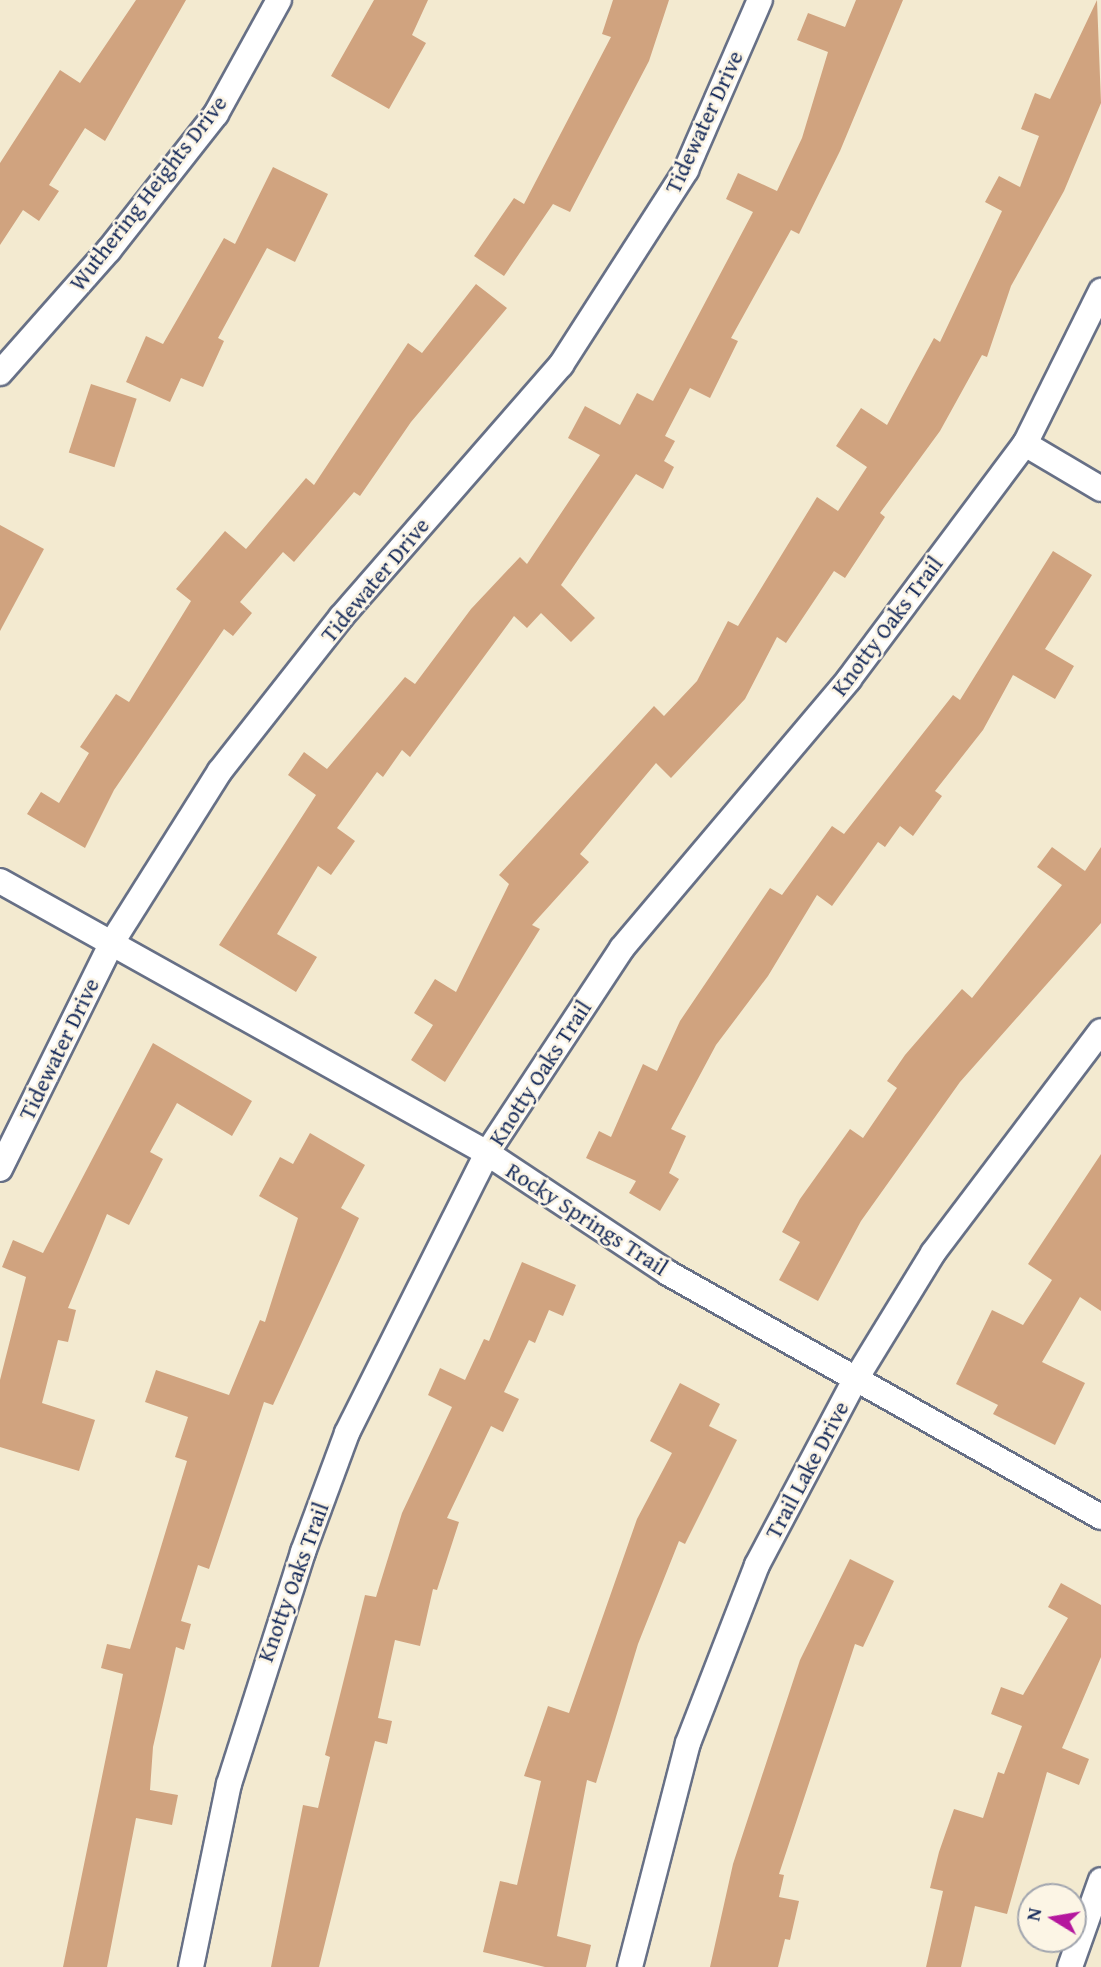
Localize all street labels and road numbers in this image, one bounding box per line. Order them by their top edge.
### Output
street label: Tidewater Drive [659,46,749,198]
street label: Wuthering Heights Drive [63,90,233,296]
street label: Tidewater Drive [315,512,435,648]
street label: Knotty Oaks Trail [826,551,948,701]
street label: Tidewater Drive [13,974,105,1124]
street label: Knotty Oaks Trail [483,995,597,1151]
street label: Rocky Springs Trail [501,1156,673,1282]
street label: Trail Lake Drive [759,1397,855,1543]
street label: Knotty Oaks Trail [251,1499,335,1665]

